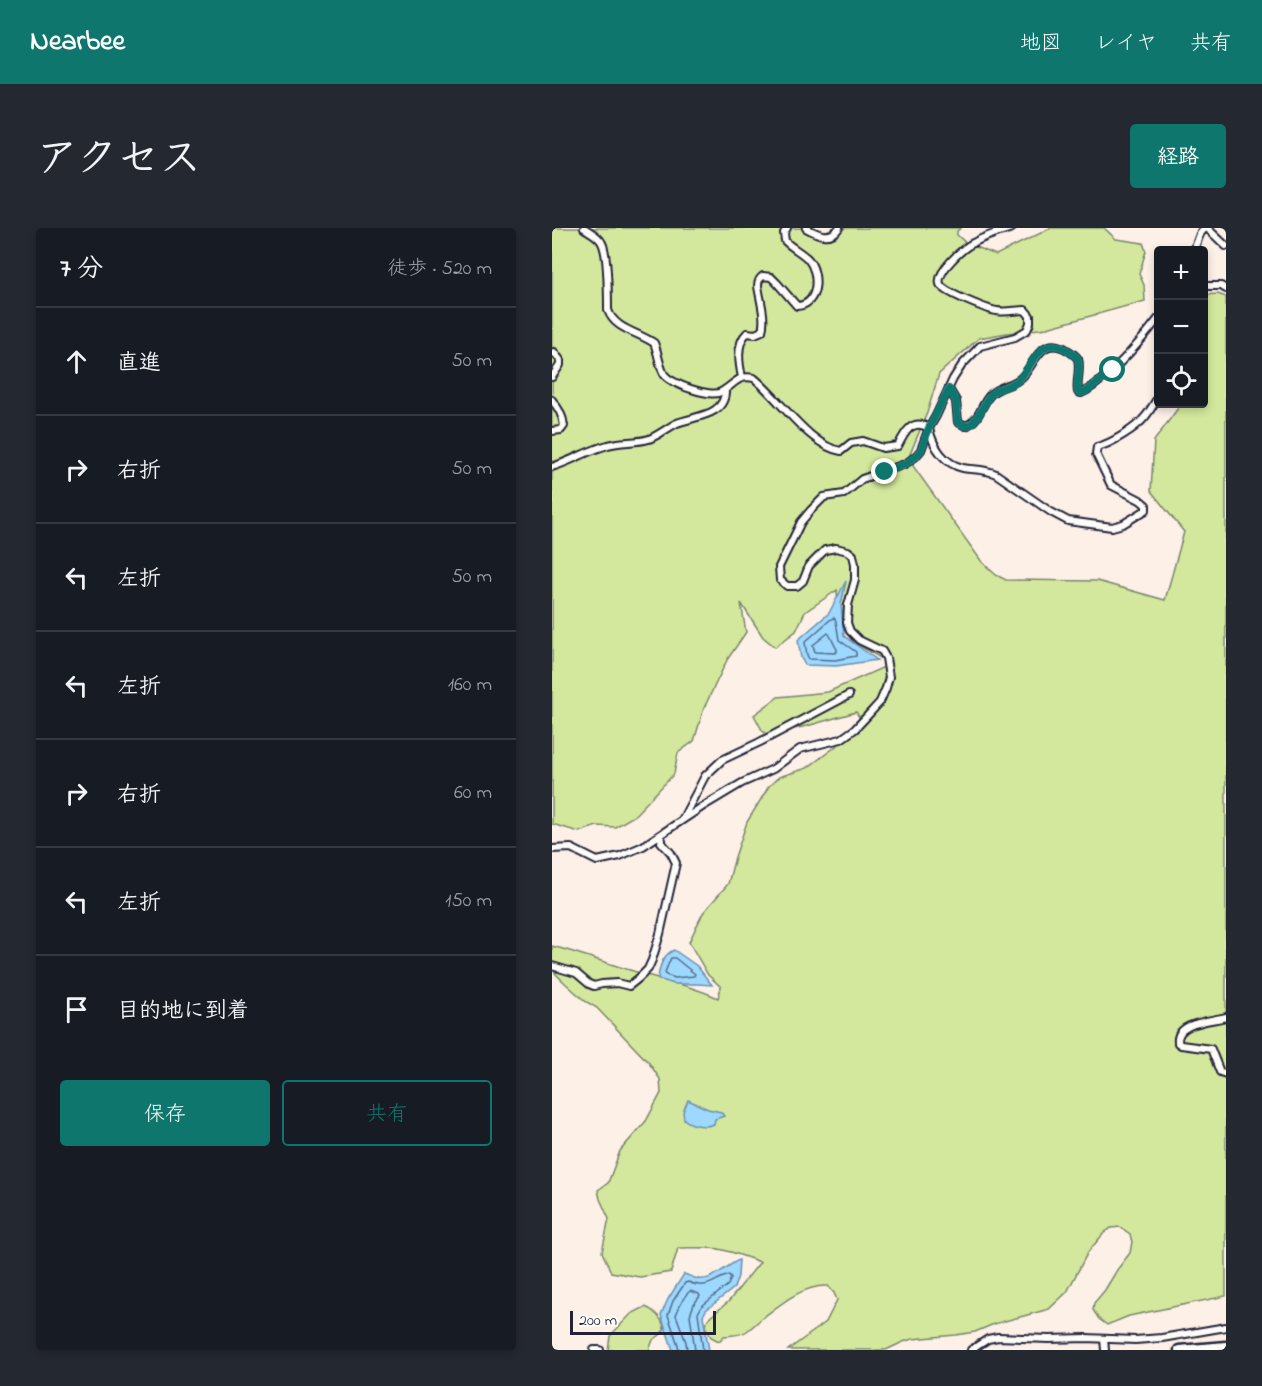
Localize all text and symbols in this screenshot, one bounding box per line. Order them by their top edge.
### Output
text: Nearbee [30,22,125,63]
text: 地図 [1020,29,1062,59]
text: レイヤ [1095,29,1157,59]
text: 共有 [1190,29,1232,59]
button: 経路 [1130,124,1226,188]
text: アクセス [36,130,201,191]
map controls [1154,246,1208,408]
button: + [1154,246,1208,300]
text: 7 分 [60,251,103,289]
text: 徒歩 · 520 m [387,255,492,284]
button: − [1154,300,1208,354]
icon: ahead [60,345,93,378]
text: 50 m [451,347,492,376]
text: 直進 [117,348,161,380]
button: locate [1154,354,1208,408]
route start [1099,356,1125,382]
icon: right [60,453,93,486]
text: 50 m [451,455,492,484]
text: 右折 [117,456,161,488]
route end [871,458,897,484]
icon: left [60,561,93,594]
text: 50 m [451,563,492,592]
text: 左折 [117,564,161,596]
icon: left [60,669,93,702]
text: 160 m [448,671,492,700]
text: 左折 [117,672,161,704]
icon: right [60,777,93,810]
text: 60 m [454,779,492,808]
text: 右折 [117,780,161,812]
icon: left [60,885,93,918]
text: 150 m [445,887,492,916]
text: 左折 [117,888,161,920]
icon: arrive [60,993,93,1026]
text: 目的地に到着 [117,996,249,1028]
button: 保存 [60,1080,270,1146]
button: 共有 [282,1080,492,1146]
scale bar [570,1308,716,1336]
text: 200 m [579,1309,617,1333]

